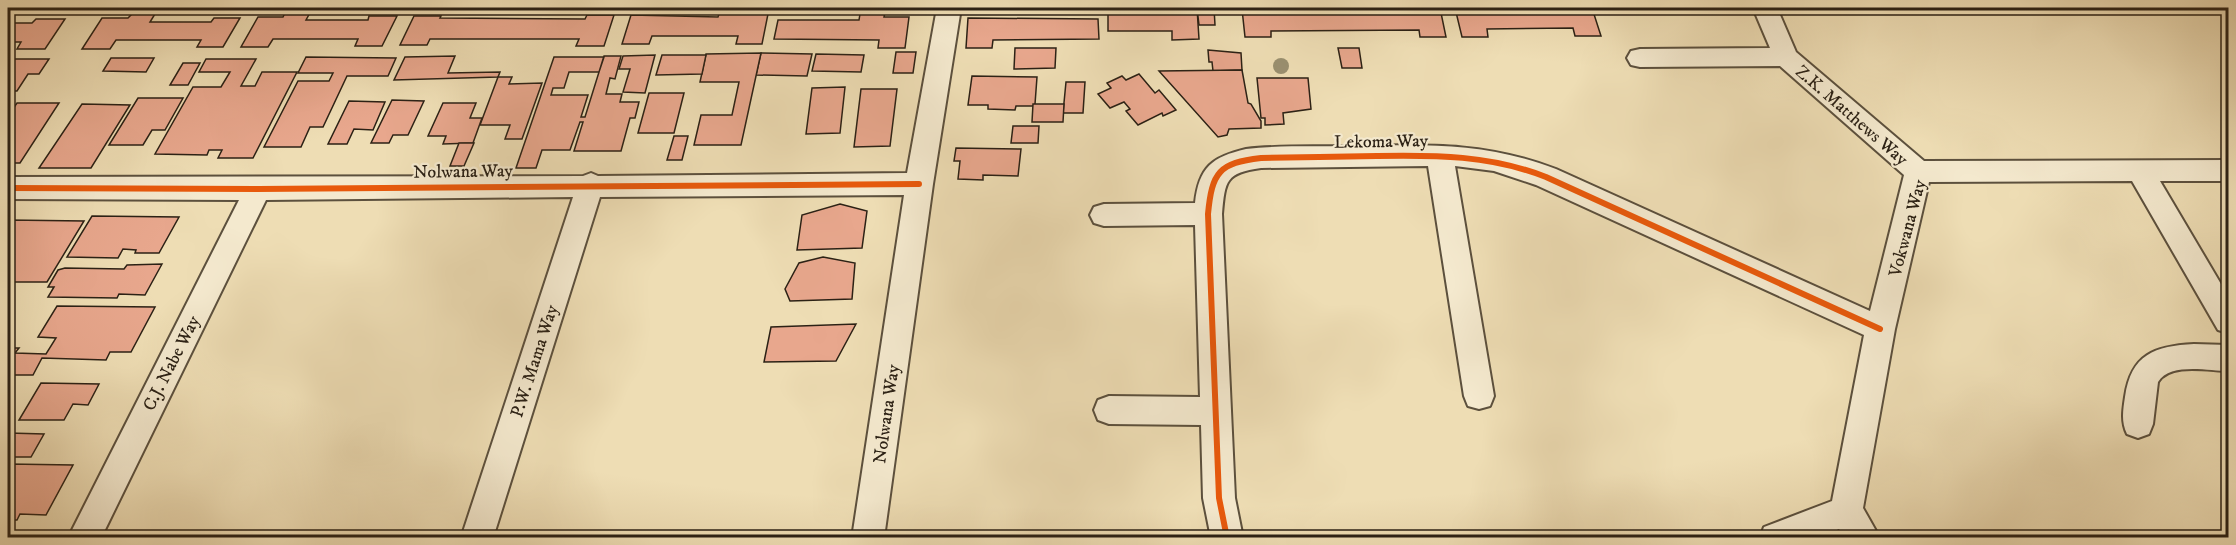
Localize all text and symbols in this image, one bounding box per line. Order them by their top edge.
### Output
street label: Z.K. Matthews Way [1790,61,1913,171]
street label: Lekoma Way [1334,130,1429,154]
street label: Nolwana Way [413,160,514,184]
street label: Vokwana Way [1884,177,1932,280]
street label: P.W. Mama Way [506,302,564,420]
street label: C.J. Nabe Way [138,312,206,415]
street label: Nolwana Way [869,363,905,465]

